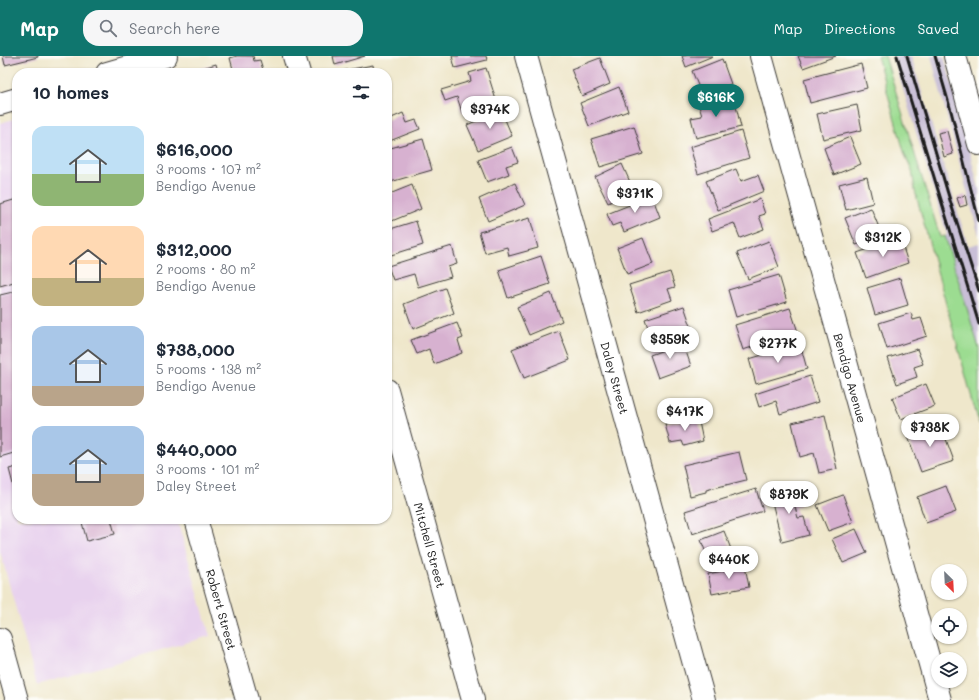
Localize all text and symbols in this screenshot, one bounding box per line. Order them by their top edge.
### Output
search box [83,10,363,46]
text: Map [20,16,59,41]
icon: search [97,17,119,39]
text: Search here [129,18,220,38]
text: Map [774,19,802,38]
text: Directions [824,19,895,38]
text: Saved [917,19,959,38]
text: 10 homes [32,81,109,103]
icon: filters [350,81,372,103]
pin: $616K [688,84,744,118]
text: $616K [697,88,735,105]
pin: $374K [462,96,518,130]
text: $374K [470,100,510,117]
text: $616,000 [156,138,233,160]
icon: home [64,142,112,190]
text: 3 rooms · 107 m² [156,160,261,177]
text: Bendigo Avenue [156,177,256,194]
pin: $371K [607,180,663,214]
text: $371K [616,184,654,201]
pin: $312K [855,224,911,258]
text: $312K [864,228,902,245]
text: $312,000 [156,238,232,260]
icon: home [64,242,112,290]
text: 2 rooms · 80 m² [156,260,255,277]
text: Bendigo Avenue [156,277,256,294]
pin: $359K [642,326,698,360]
text: $359K [650,330,690,347]
pin: $277K [750,330,806,364]
street label: Bendigo Avenue [830,331,871,424]
text: $277K [759,334,797,351]
text: $738,000 [156,338,235,360]
street label: Daley Street [597,340,633,416]
icon: home [64,342,112,390]
text: 5 rooms · 138 m² [156,360,261,377]
text: Bendigo Avenue [156,377,256,394]
pin: $417K [657,398,713,432]
text: $417K [666,402,704,419]
pin: $738K [902,414,958,448]
text: $738K [910,418,950,435]
text: $440,000 [156,438,237,460]
icon: home [64,442,112,490]
text: 3 rooms · 101 m² [156,460,259,477]
text: Daley Street [156,477,237,494]
pin: $879K [761,481,817,515]
text: $879K [769,485,809,502]
street label: Mitchell Street [411,501,450,590]
pin: $440K [701,546,757,580]
text: $440K [708,550,750,567]
north arrow [931,564,967,600]
map controls [931,564,967,688]
street label: Robert Street [202,567,240,652]
button: locate [931,608,967,644]
button: layers [931,652,967,688]

